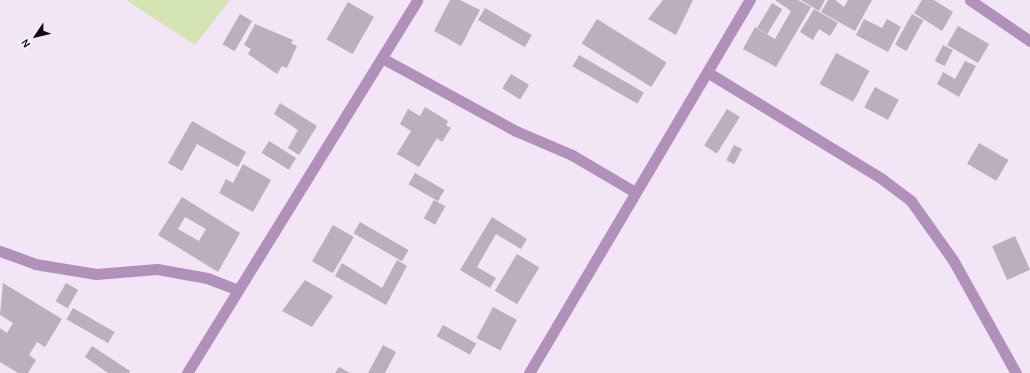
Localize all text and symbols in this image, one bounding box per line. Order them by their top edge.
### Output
north arrow [16,16,56,56]
text: N [18,36,33,50]

